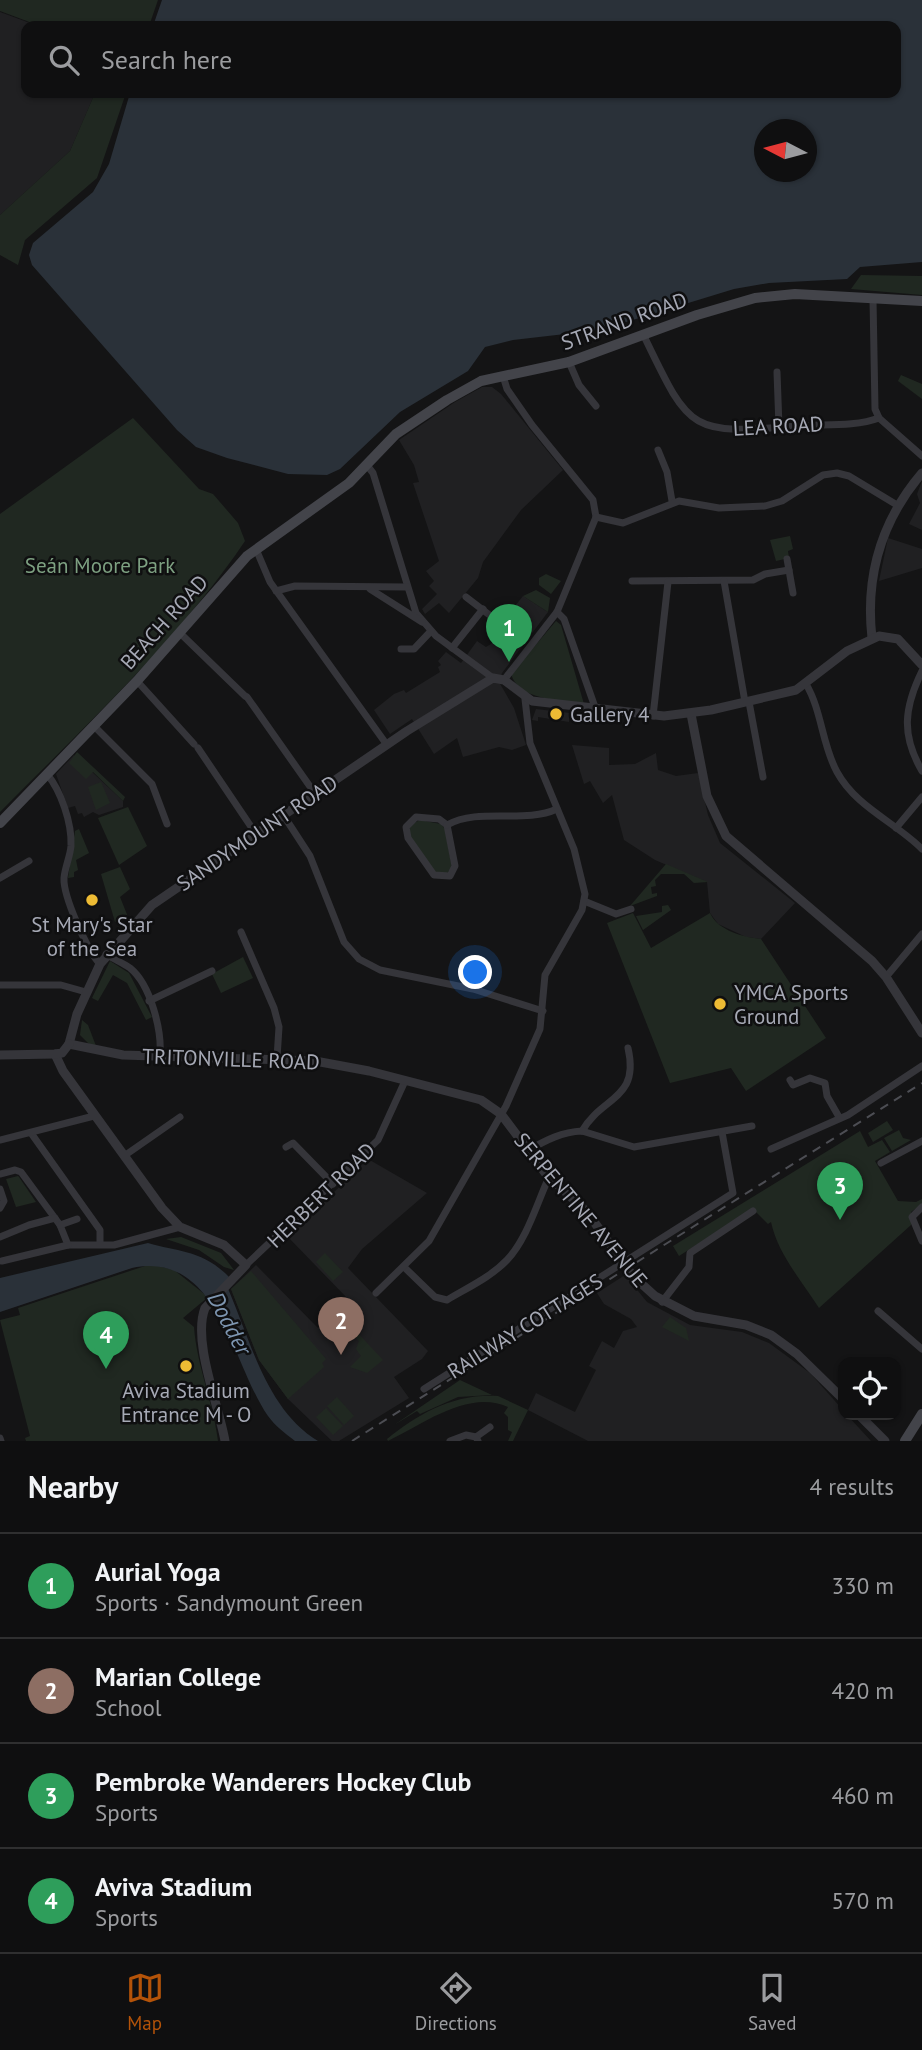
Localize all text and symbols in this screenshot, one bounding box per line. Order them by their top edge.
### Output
search box [21,21,901,98]
icon: search [45,41,83,79]
text: Search here [101,43,232,76]
north arrow [754,119,817,182]
street label: STRAND ROAD [557,286,691,356]
street label: LEA ROAD [732,410,824,442]
park label: Seán Moore Park [25,552,175,579]
street label: BEACH ROAD [114,569,214,675]
pin: 1 [486,604,532,662]
place label: Gallery 4 [570,701,649,728]
marker: Gallery 4 [548,706,564,722]
street label: SANDYMOUNT ROAD [171,769,343,897]
marker: St Mary's Star of the Sea [84,892,100,908]
place label: St Mary's Star of the Sea [31,911,153,962]
your location [458,955,492,989]
place label: YMCA Sports Ground [734,979,848,1030]
marker: YMCA Sports Ground [712,996,728,1012]
street label: TRITONVILLE ROAD [142,1042,320,1076]
street label: SERPENTINE AVENUE [508,1127,654,1293]
street label: HERBERT ROAD [261,1137,381,1253]
pin: 3 [817,1162,863,1220]
street label: RAILWAY COTTAGES [442,1267,608,1385]
water label: Dodder [201,1286,259,1361]
pin: 2 [318,1297,364,1355]
pin: 4 [83,1311,129,1369]
map controls [838,1357,901,1420]
button: locate [838,1357,901,1420]
marker: Aviva Stadium Entrance M - O [178,1358,194,1374]
place label: Aviva Stadium Entrance M - O [121,1377,251,1428]
text: Nearby [28,1467,118,1506]
text: 4 results [810,1472,894,1501]
text: Aurial Yoga [95,1555,221,1588]
text: 1 [44,1571,58,1600]
text: 330 m [832,1571,894,1600]
text: Sports · Sandymount Green [95,1588,363,1617]
text: Marian College [95,1660,261,1693]
text: 2 [44,1676,58,1705]
text: 420 m [832,1676,894,1705]
text: School [95,1693,162,1722]
text: Pembroke Wanderers Hockey Club [95,1765,471,1798]
text: 3 [44,1781,58,1810]
text: 460 m [832,1781,894,1810]
text: Sports [95,1798,158,1827]
text: Aviva Stadium [95,1870,252,1903]
text: 4 [44,1886,58,1915]
text: 570 m [832,1886,894,1915]
text: Sports [95,1903,158,1932]
tab: Map [126,1969,164,2035]
tab: Directions [415,1969,497,2035]
tab: Saved [748,1969,796,2035]

